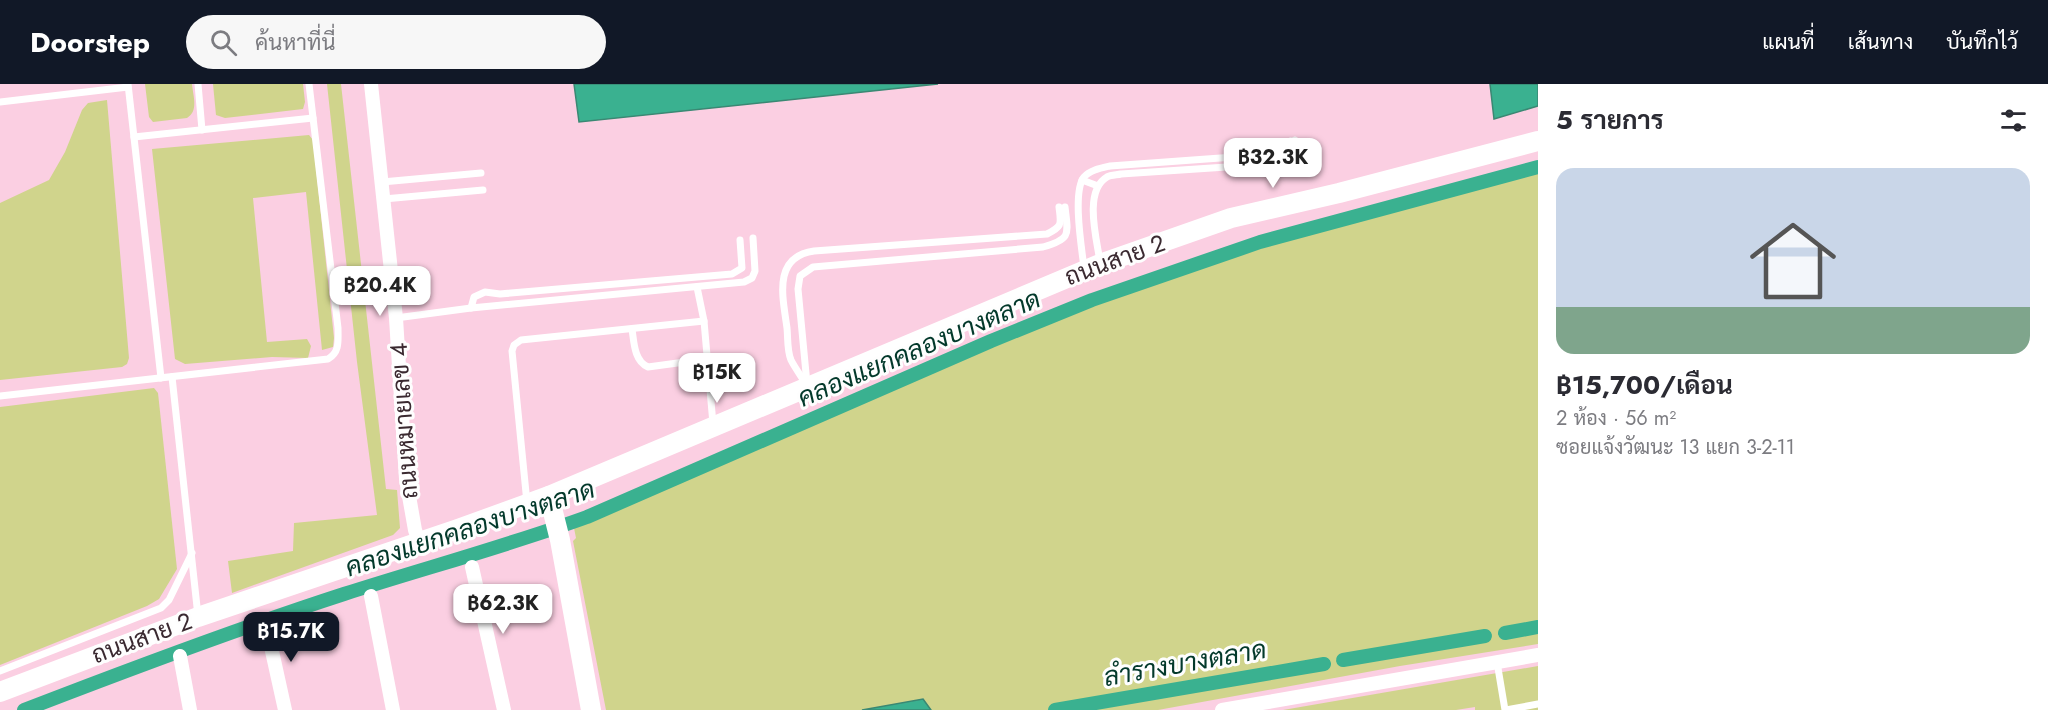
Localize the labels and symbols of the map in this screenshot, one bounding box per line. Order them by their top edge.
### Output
pin: ฿32.3K [1224,138,1322,189]
street label: ถนนสาย 2 [1060,225,1170,294]
pin: ฿20.4K [331,266,429,317]
water label: คลองแยกคลองบางตลาด [792,280,1046,416]
street label: ถนนหมายเลข 4 [381,342,426,500]
pin: ฿15K [681,353,753,404]
water label: คลองแยกคลองบางตลาด [340,470,600,586]
pin: ฿62.3K [454,584,552,635]
street label: ถนนสาย 2 [87,603,197,672]
pin: ฿15.7K [242,612,340,663]
water label: ลำรางบางตลาด [1101,630,1269,696]

